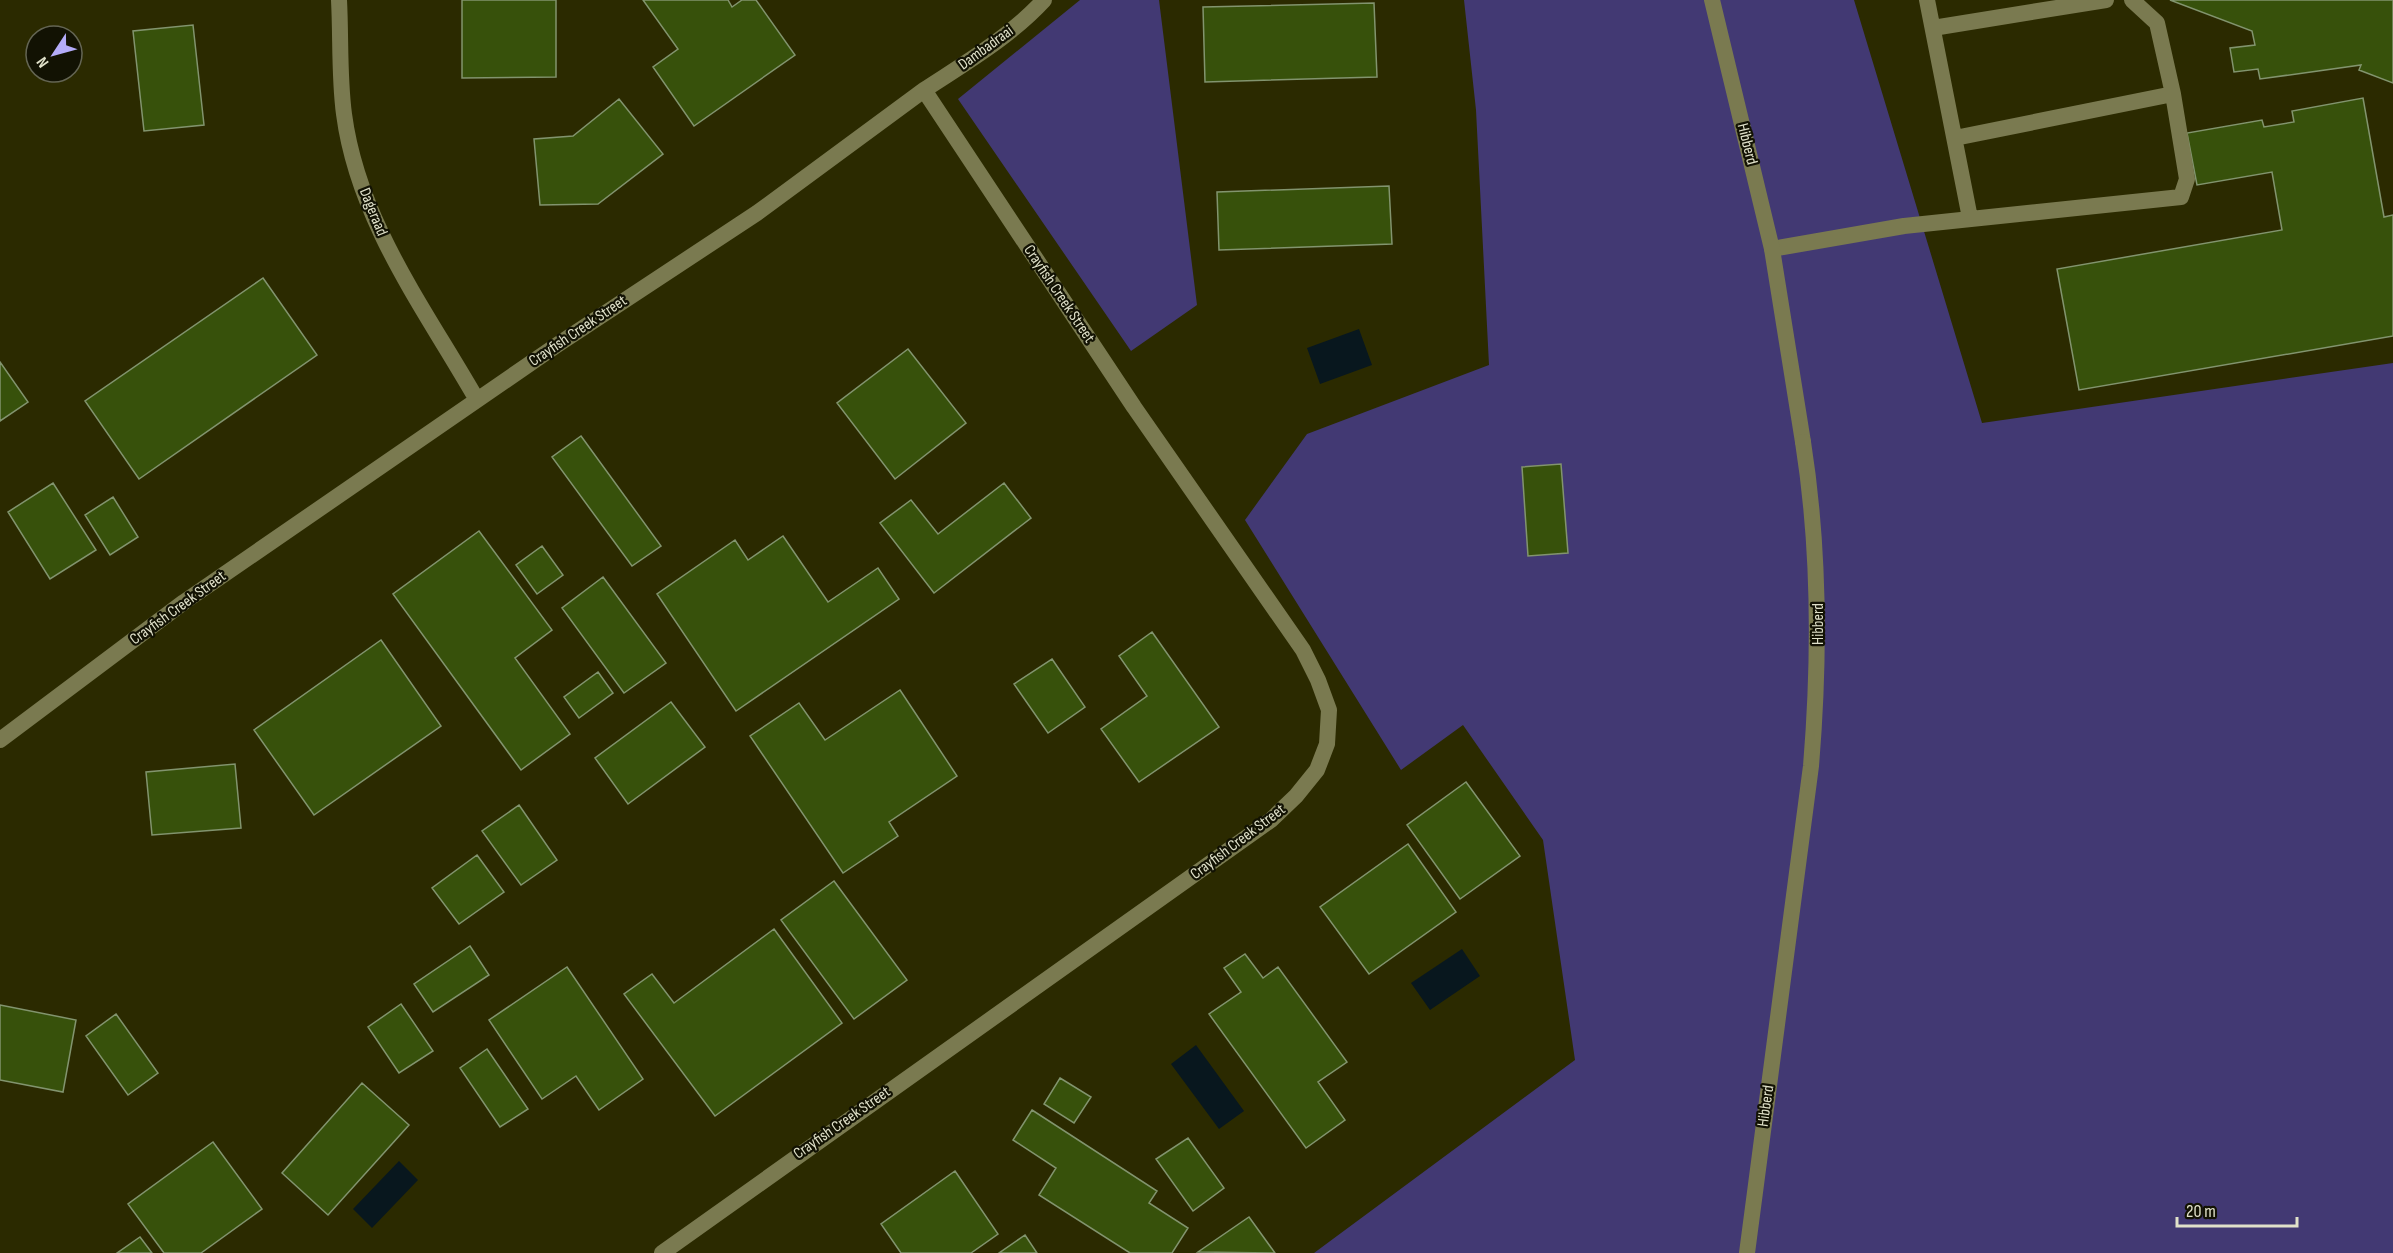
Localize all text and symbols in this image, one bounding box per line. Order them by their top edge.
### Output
street label: Dambadraai [955,22,1017,74]
north arrow [24,24,84,84]
text: N [33,53,53,71]
street label: Hibberd [1733,121,1761,167]
street label: Dageraad [355,185,391,239]
street label: Crayfish Creek Street [1019,242,1099,347]
street label: Crayfish Creek Street [526,291,631,371]
street label: Crayfish Creek Street [126,567,230,649]
street label: Hibberd [1809,603,1828,645]
street label: Crayfish Creek Street [1187,800,1289,884]
street label: Crayfish Creek Street [790,1083,894,1163]
street label: Hibberd [1754,1084,1778,1128]
scale bar [2177,1190,2297,1228]
text: 20 m [2186,1201,2216,1222]

